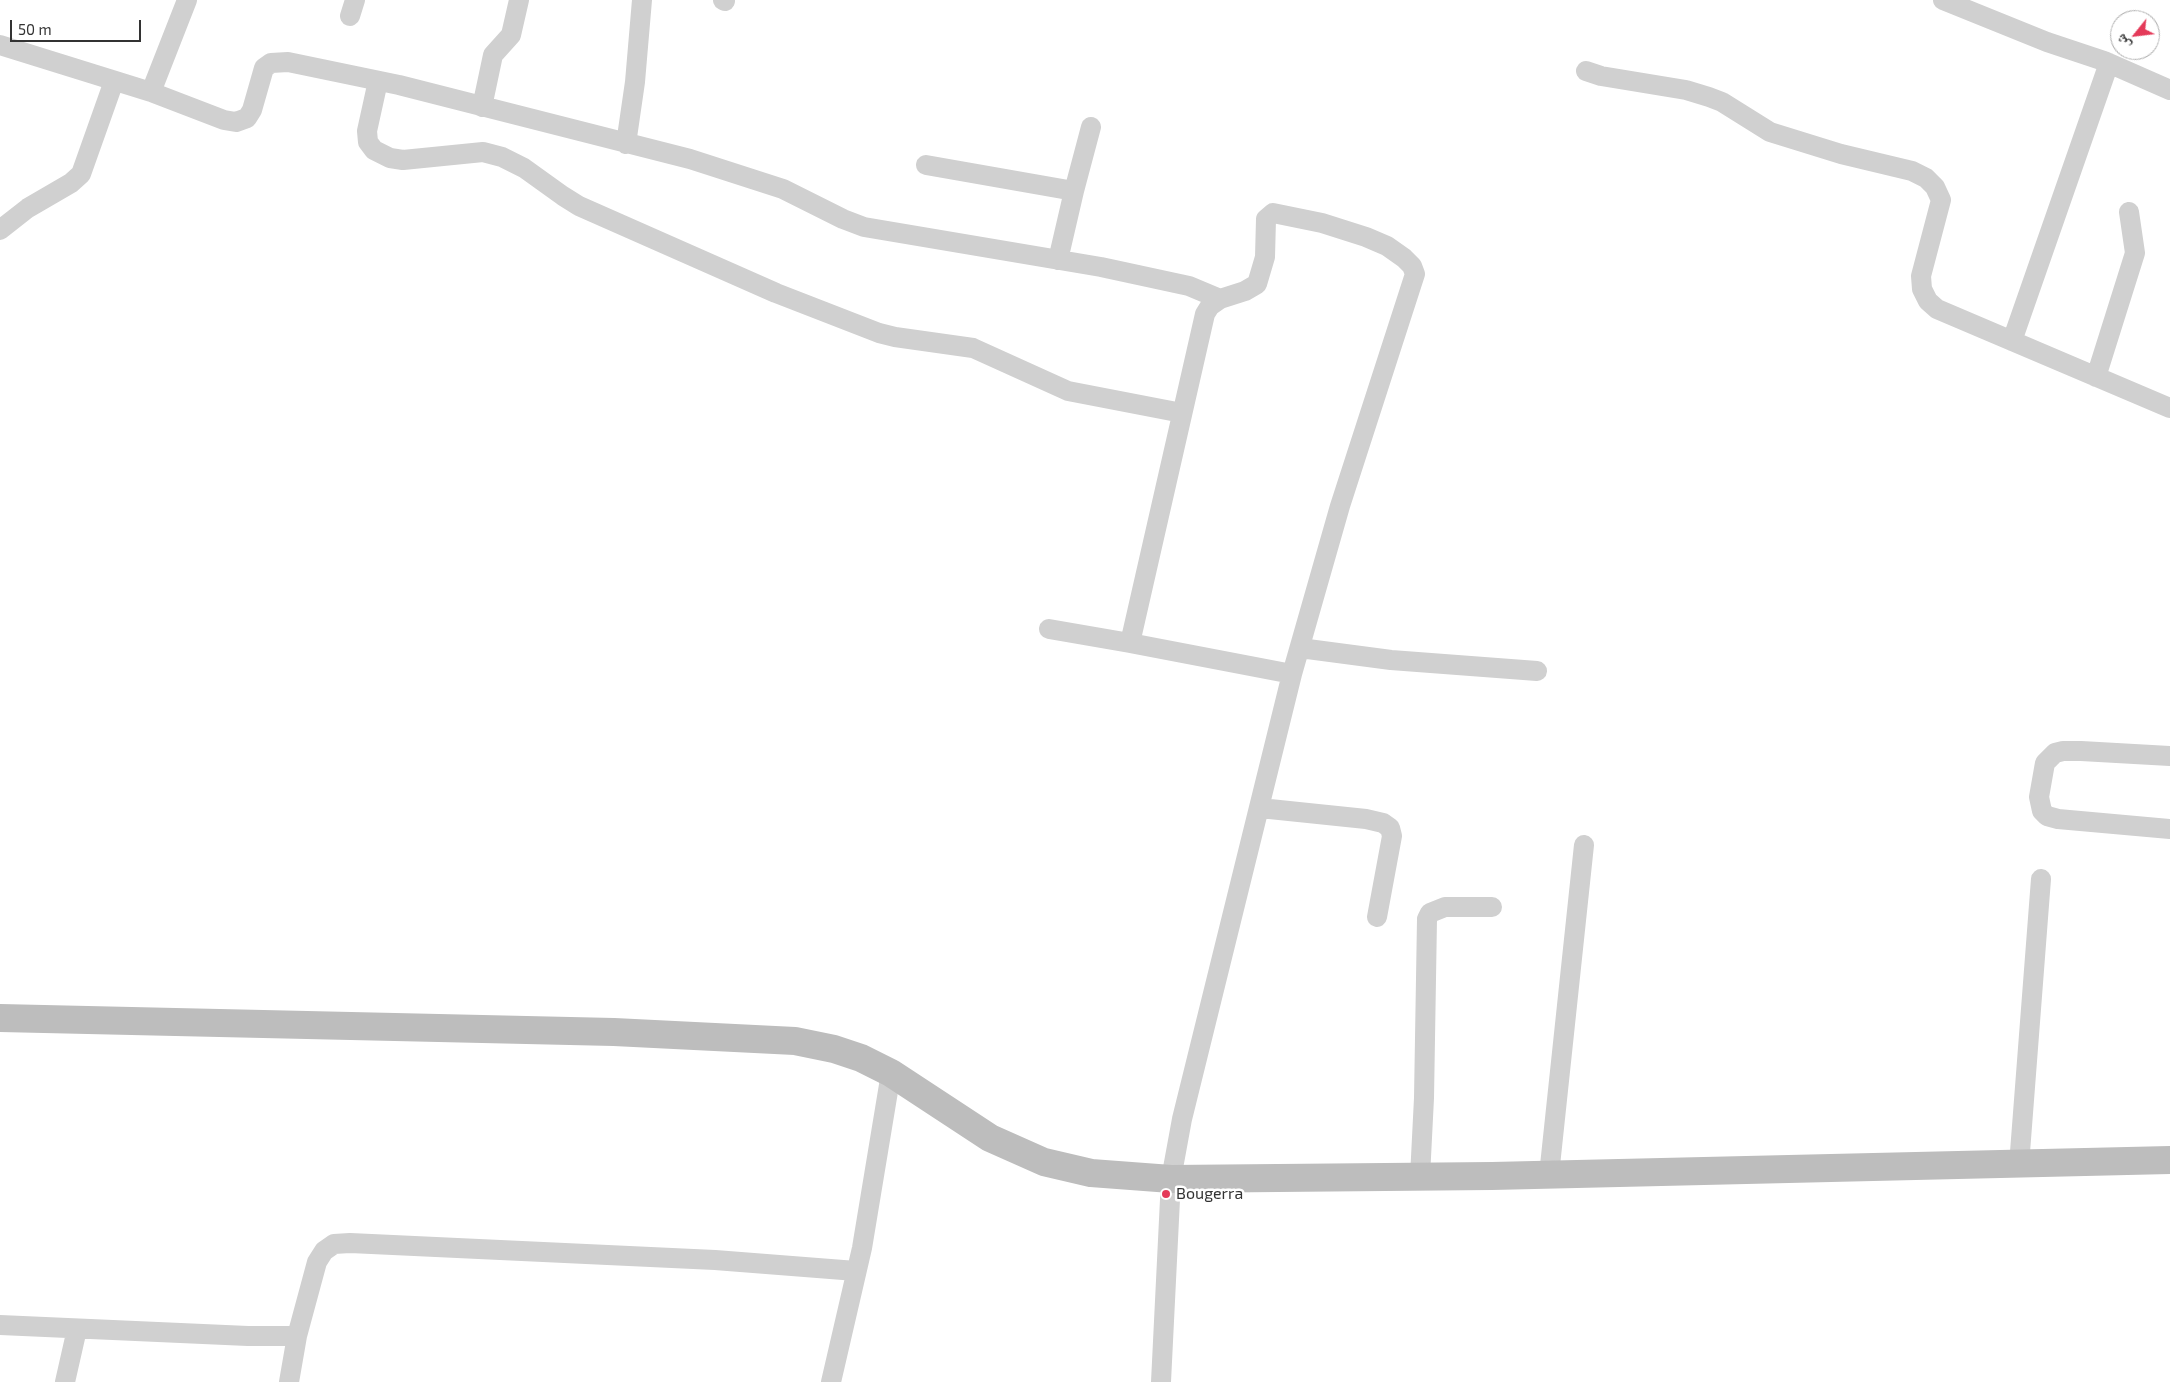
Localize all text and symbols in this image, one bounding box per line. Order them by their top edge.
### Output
scale bar [12,10,144,42]
north arrow [2110,10,2160,60]
text: 50 m [18,20,52,38]
text: ش [2111,31,2133,53]
place label: Bougerra [1176,1184,1243,1204]
marker: Bougerra [1160,1188,1172,1200]

